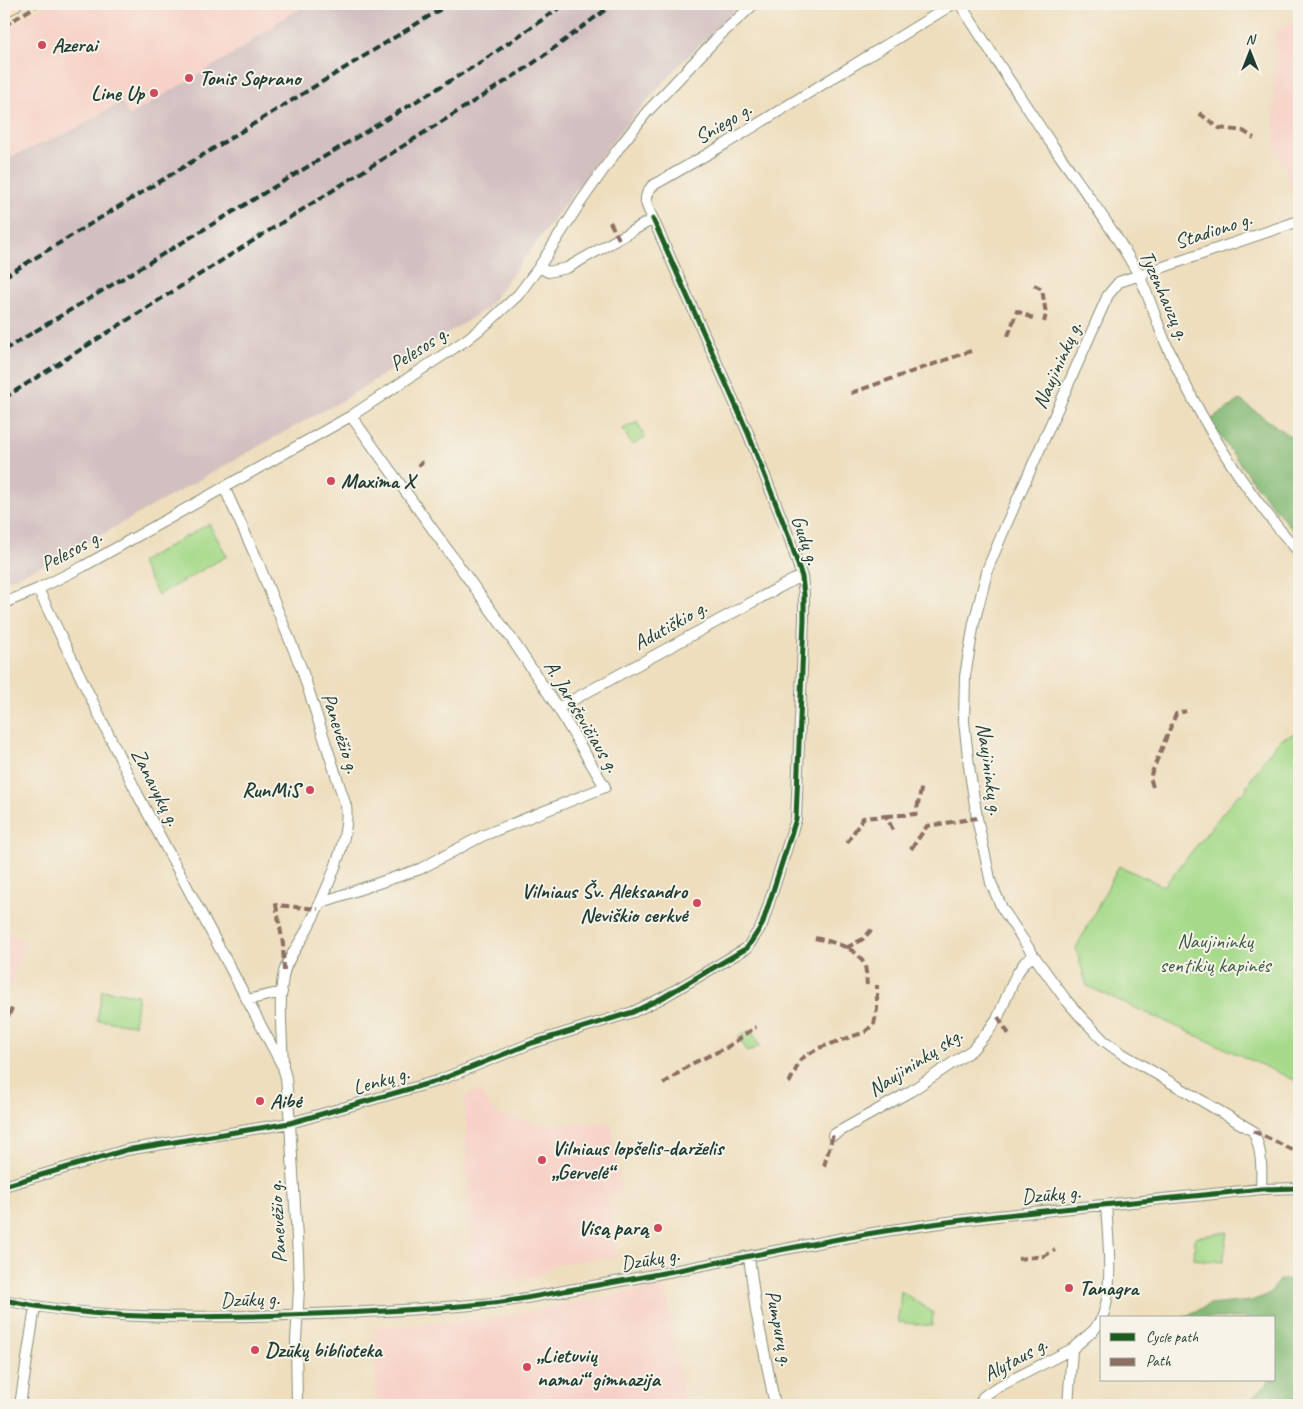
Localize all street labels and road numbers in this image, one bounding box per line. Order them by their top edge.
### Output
street label: Sniego g. [690,96,757,150]
street label: Stadiono g. [1171,205,1256,255]
street label: Tyzenhauzų g. [1134,246,1197,345]
street label: Naujininkų g. [1026,317,1088,413]
street label: Pelesos g. [385,319,454,377]
street label: Gudų g. [785,512,827,569]
street label: Pelesos g. [36,523,107,577]
street label: Adutiškio g. [629,594,712,656]
street label: A. Jaroševičiaus g. [538,655,626,778]
street label: Panevėžio g. [316,690,366,777]
street label: Naujininkų g. [971,721,1009,818]
street label: Zanavykų g. [125,744,187,831]
street label: Naujininkų skg. [863,1021,968,1102]
street label: Lenkų g. [350,1059,413,1100]
street label: Dzūkų g. [1020,1178,1082,1210]
street label: Panevėžio g. [262,1179,292,1264]
street label: Dzūkų g. [619,1241,682,1277]
street label: Dzūkų g. [220,1285,281,1313]
street label: Pumpurų g. [760,1288,800,1369]
street label: Alytaus g. [979,1330,1052,1387]

